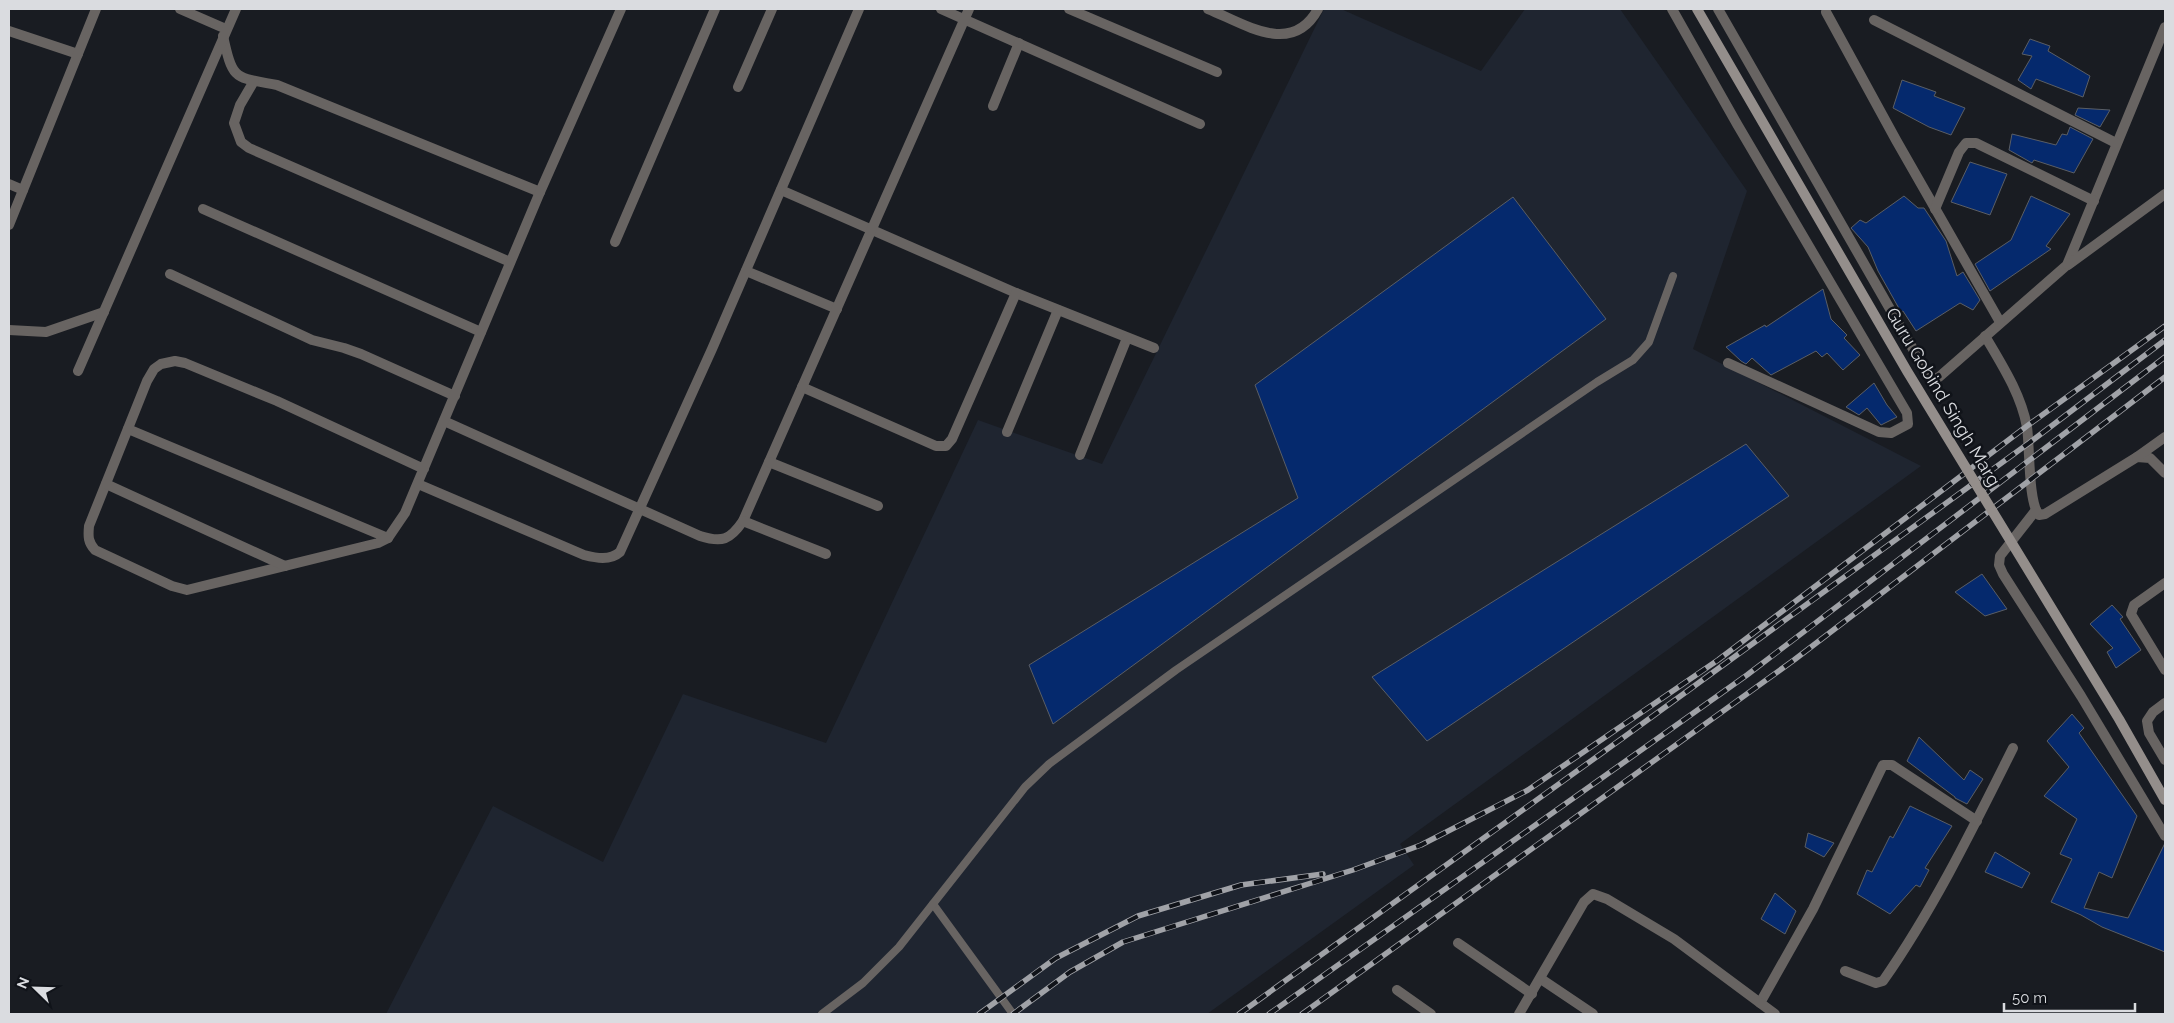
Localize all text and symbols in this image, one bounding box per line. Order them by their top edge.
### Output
street label: Guru Gobind Singh Marg [1882,304,2005,490]
north arrow [10,963,60,1013]
text: N [14,975,32,991]
scale bar [2004,980,2135,1012]
text: 50 m [2012,989,2047,1007]

